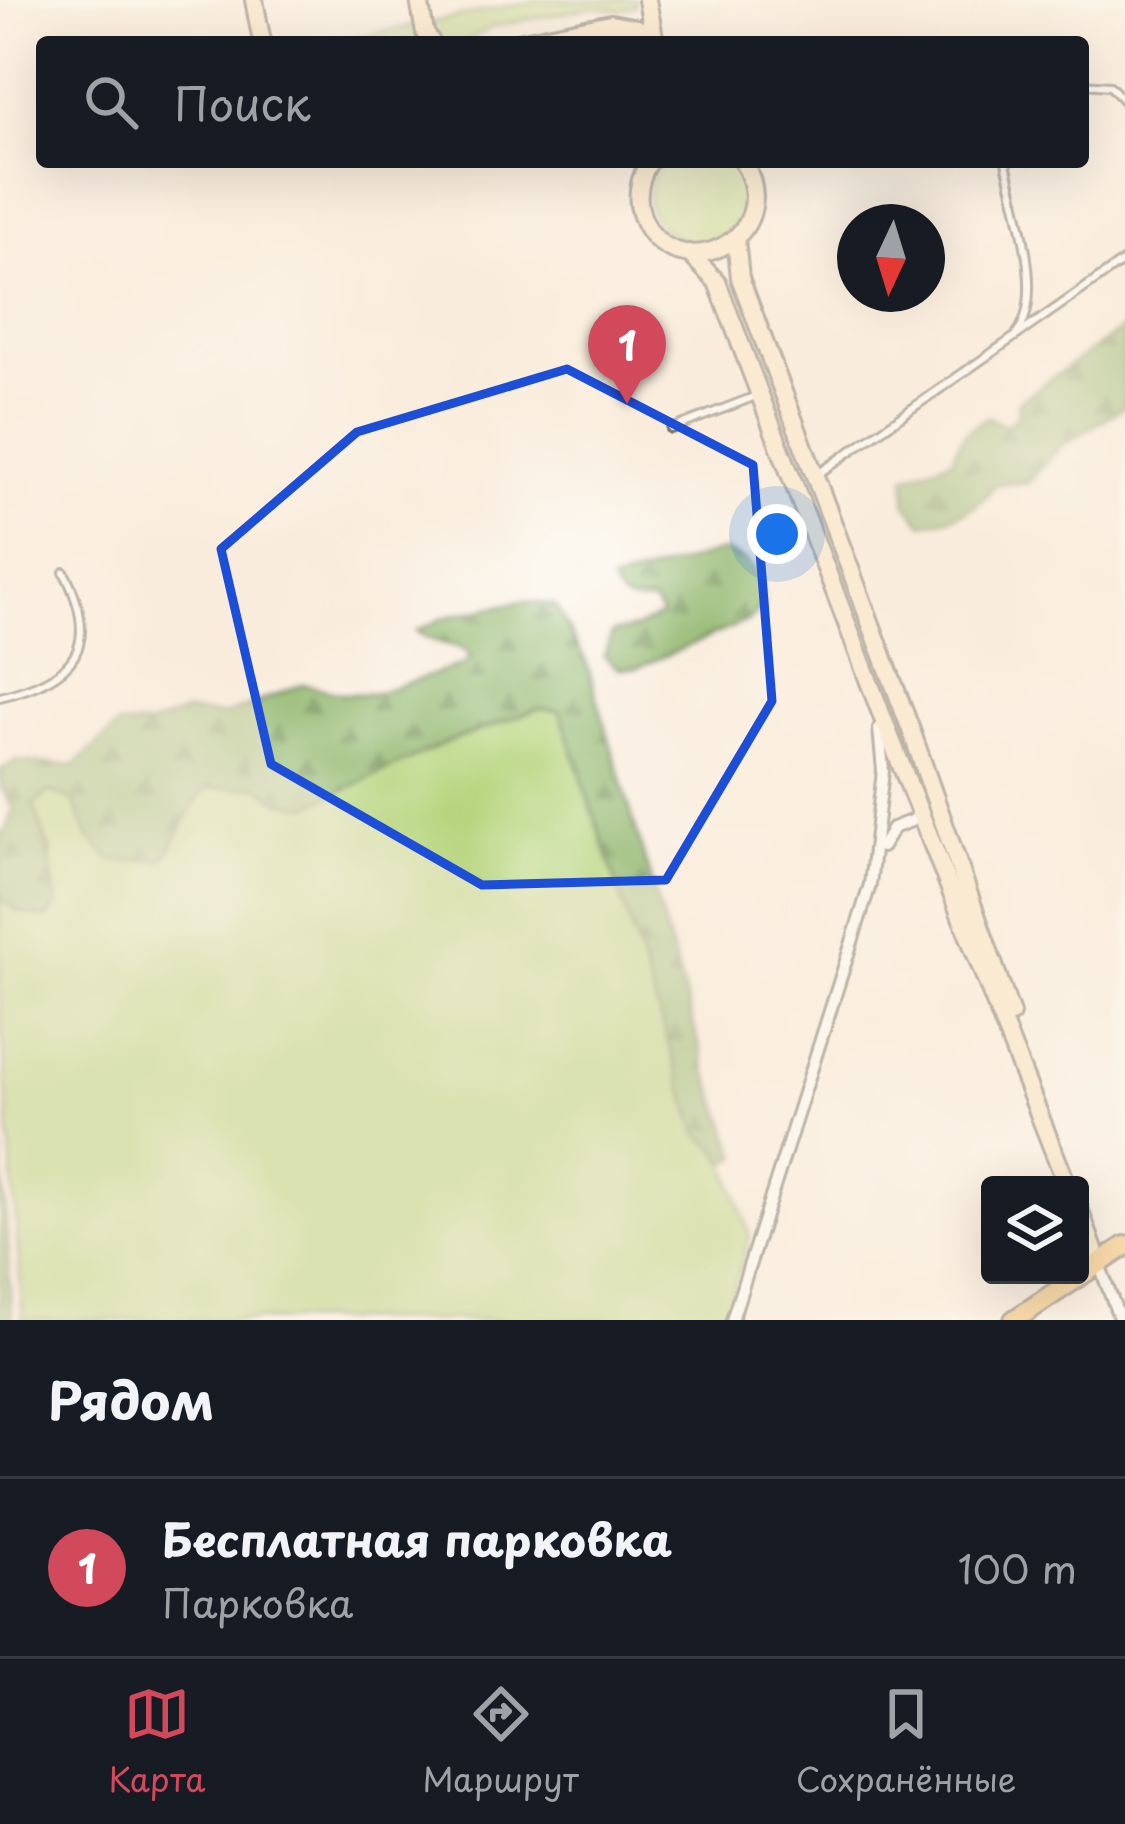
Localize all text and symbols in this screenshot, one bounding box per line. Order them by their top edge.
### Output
search box [36,36,1089,168]
text: Поиск [174,68,311,136]
icon: search [78,69,144,135]
north arrow [837,204,945,312]
pin: 1 [588,305,666,404]
your location [747,504,807,564]
map controls [981,1176,1089,1284]
button: layers [981,1176,1089,1284]
text: Рядом [48,1360,214,1437]
text: Бесплатная парковка [162,1504,672,1572]
text: 1 [78,1538,96,1597]
text: 100 m [958,1538,1077,1597]
text: Парковка [162,1572,353,1631]
tab: Карта [109,1681,205,1803]
tab: Маршрут [423,1681,579,1803]
tab: Сохранённые [796,1681,1016,1803]

